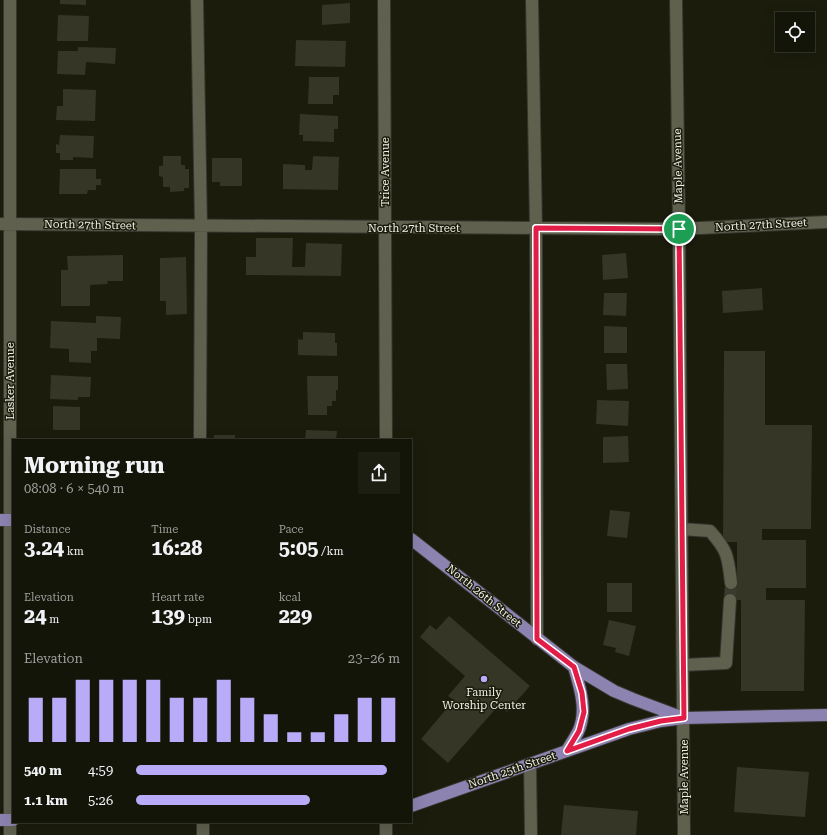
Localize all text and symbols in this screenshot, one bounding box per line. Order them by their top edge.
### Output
map controls [775,12,815,52]
button: locate [775,12,815,52]
street label: Maple Avenue [671,128,685,204]
street label: Trice Avenue [379,137,392,207]
pin [662,212,696,246]
street label: North 27th Street [715,216,807,234]
street label: North 27th Street [44,218,136,232]
icon: arrive [668,218,690,240]
street label: North 27th Street [368,222,460,235]
street label: Lasker Avenue [4,342,17,420]
button: share [358,452,400,494]
text: Morning run [24,453,165,478]
text: 08:08 · 6 × 540 m [24,481,124,496]
text: Distance [24,523,71,536]
text: Time [151,523,178,536]
text: Pace [279,523,303,536]
text: 3.24 [24,536,64,560]
text: 16:28 [151,536,202,560]
text: 5:05 [279,536,319,560]
text: km [64,545,84,558]
text: /km [319,545,344,558]
street label: North 26th Street [444,562,524,630]
text: Elevation [24,591,74,604]
text: Heart rate [151,591,204,604]
text: kcal [279,591,301,604]
text: 24 [24,604,46,628]
text: 139 [151,604,185,628]
text: 229 [279,604,312,628]
text: m [46,613,59,626]
text: bpm [185,613,212,626]
text: Elevation [24,651,83,666]
text: 23–26 m [348,651,400,666]
marker: Family Worship Center [479,674,489,684]
place label: Family Worship Center [442,686,526,712]
street label: Maple Avenue [678,739,691,815]
street label: North 25th Street [466,749,558,791]
text: 540 m [24,763,62,778]
text: 4:59 [88,763,113,778]
text: 1.1 km [24,793,67,808]
text: 5:26 [88,793,113,808]

